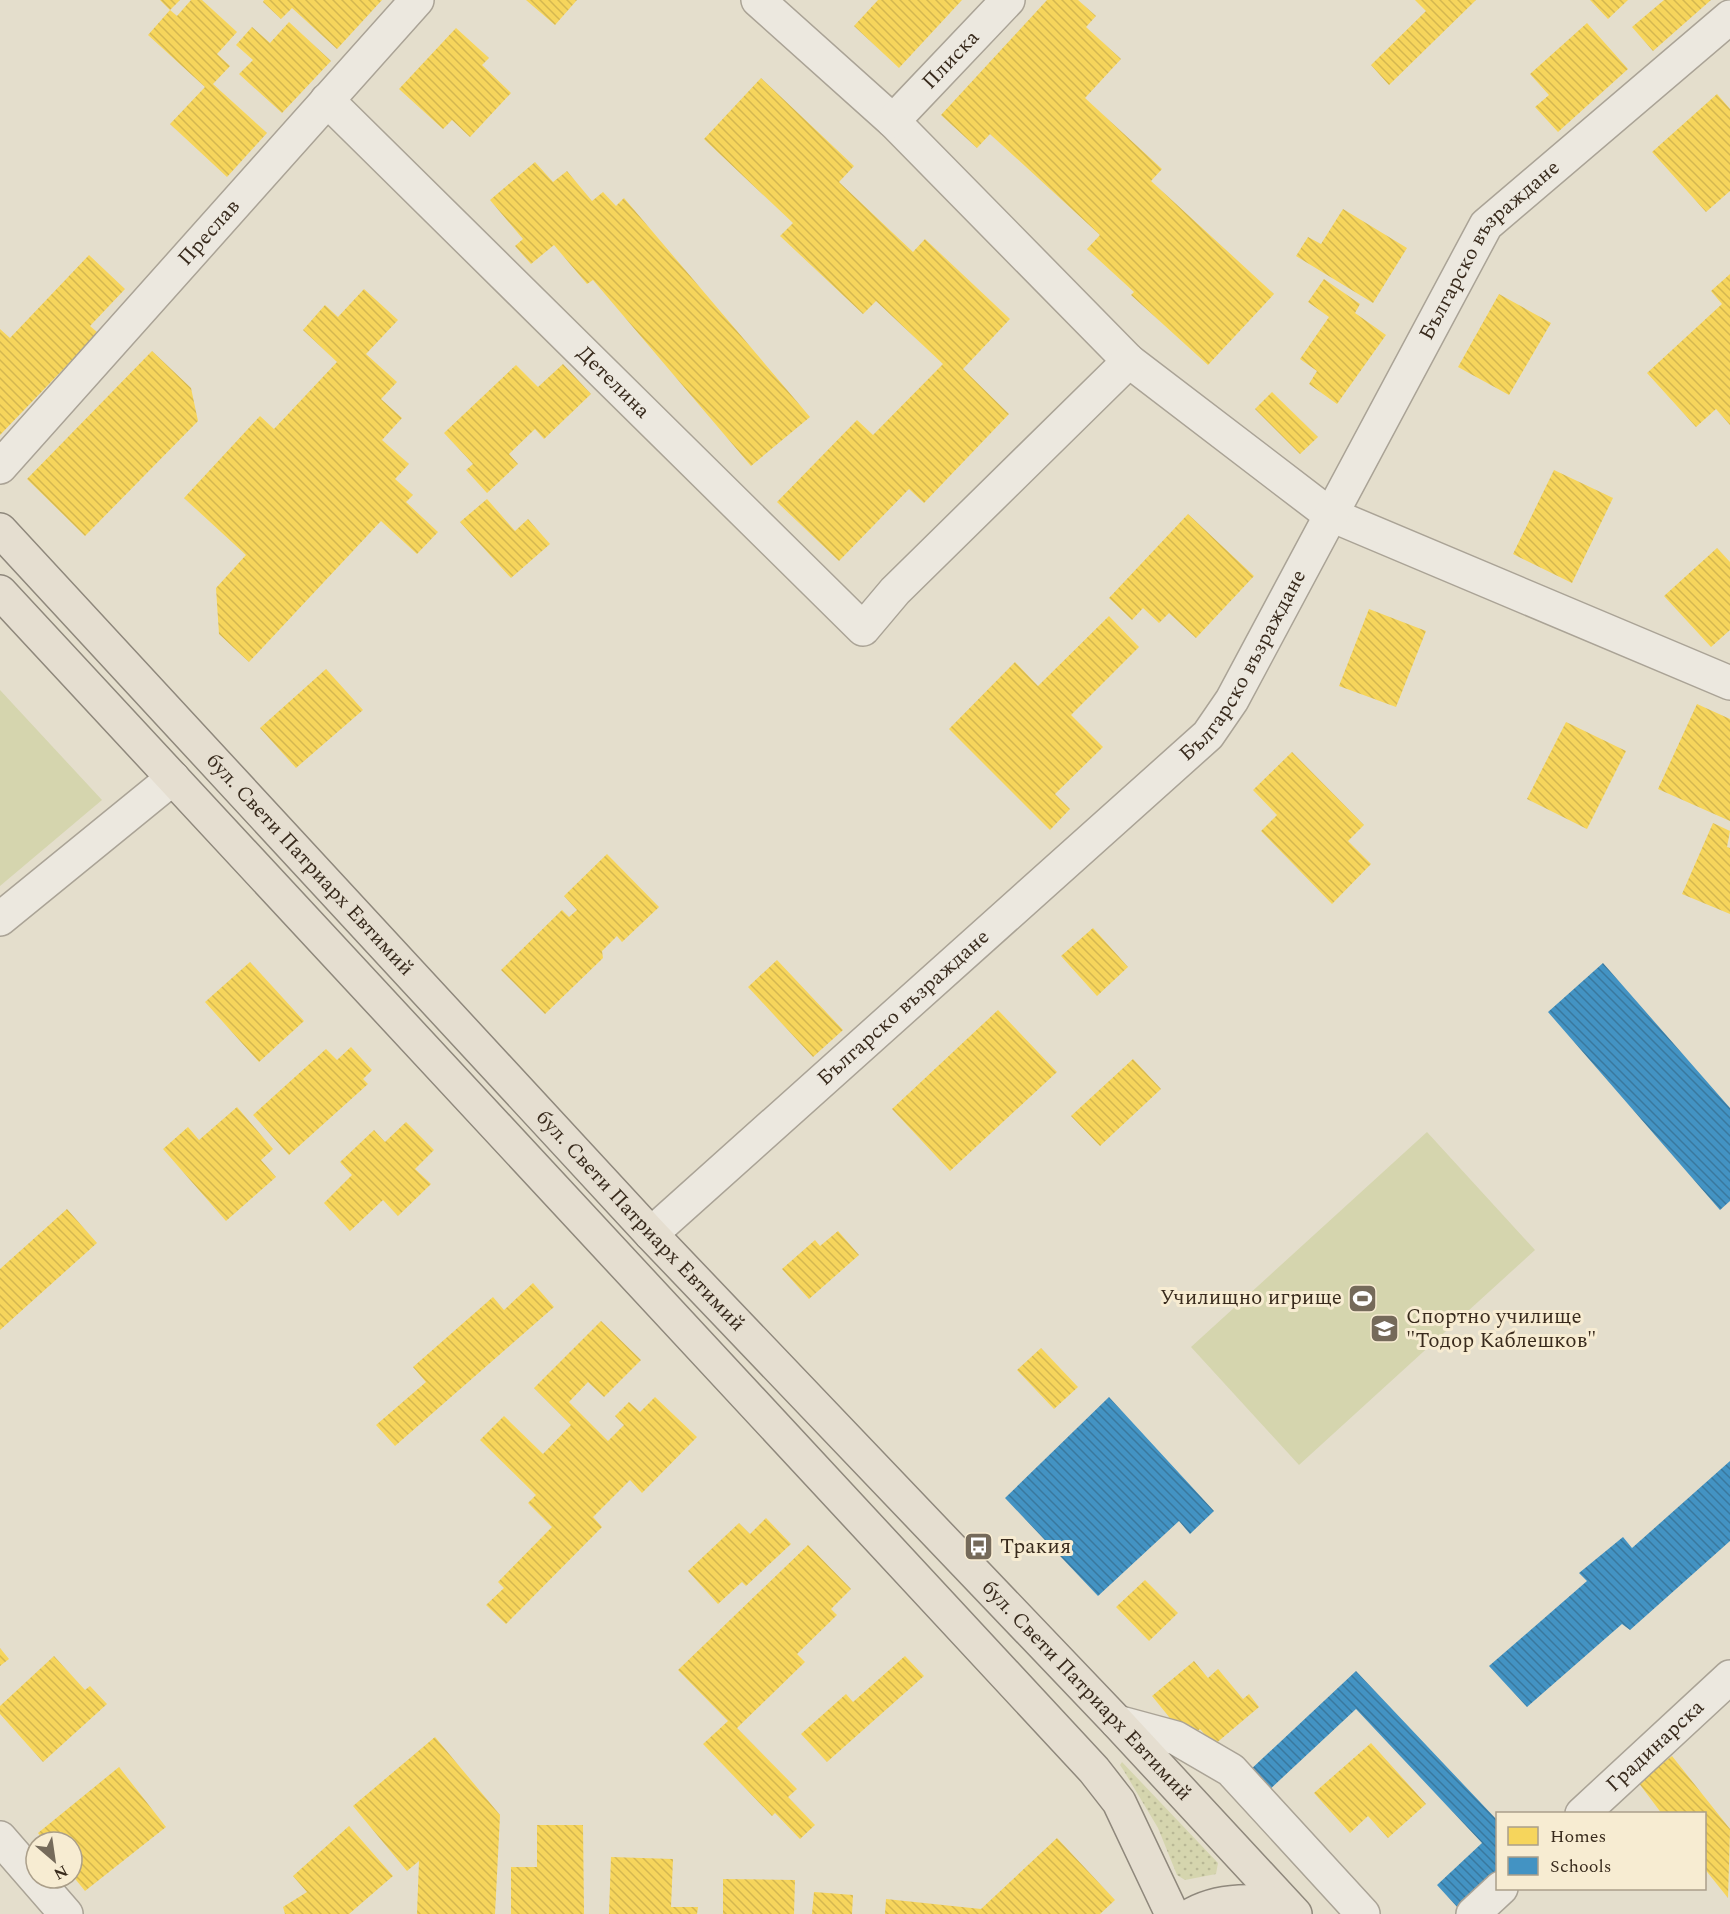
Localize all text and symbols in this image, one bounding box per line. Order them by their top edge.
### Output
street label: Плиска [914,22,988,97]
street label: Българско възраждане [1411,152,1567,346]
street label: Преслав [170,192,248,274]
street label: Детелина [569,338,658,427]
street label: Българско възраждане [1172,564,1315,770]
street label: бул. Свети Патриарх Евтимий [198,746,421,984]
street label: Българско възраждане [810,922,997,1094]
street label: бул. Свети Патриарх Евтимий [528,1103,752,1339]
place label: Училищно игрище [1160,1282,1342,1314]
sports icon: Училищно игрище [1347,1282,1379,1314]
place label: Спортно училище "Тодор Каблешков" [1406,1301,1596,1357]
school or university icon: Спортно училище "Тодор Каблешков" [1369,1313,1401,1345]
bus stop icon: Тракия [963,1531,995,1563]
place label: Тракия [1000,1531,1071,1563]
street label: бул. Свети Патриарх Евтимий [974,1573,1199,1809]
street label: Градинарска [1599,1692,1712,1800]
legend [1496,1812,1706,1890]
text: Homes [1550,1823,1606,1850]
north arrow [24,1830,84,1890]
text: Schools [1550,1853,1612,1880]
text: N [49,1859,72,1886]

